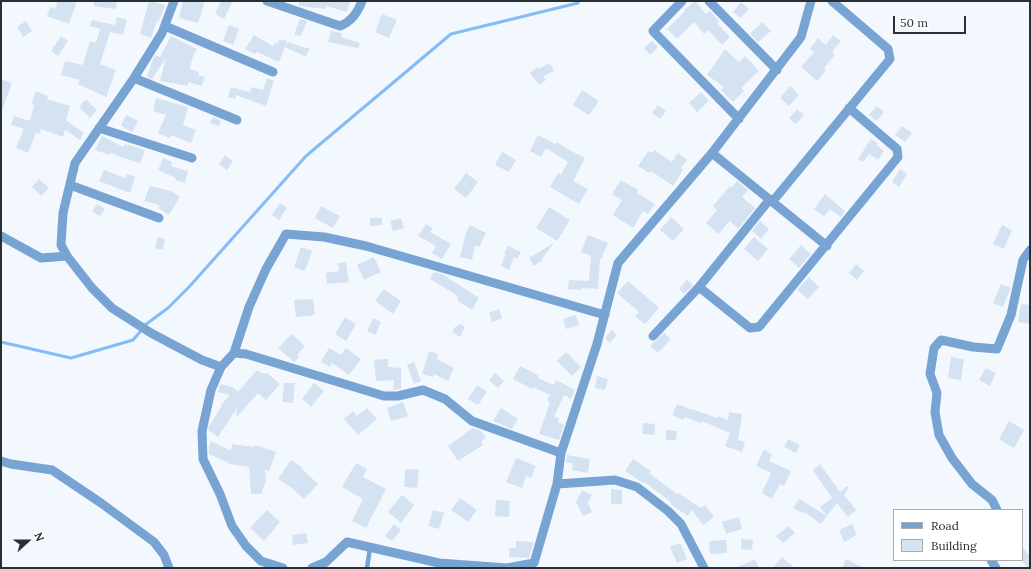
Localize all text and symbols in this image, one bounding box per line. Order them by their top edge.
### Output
scale bar [895,8,968,34]
text: 50 m [900,15,928,30]
legend [893,509,1023,561]
text: Road [931,518,959,533]
north arrow [8,521,48,561]
text: N [31,530,47,543]
text: Building [931,538,977,553]

